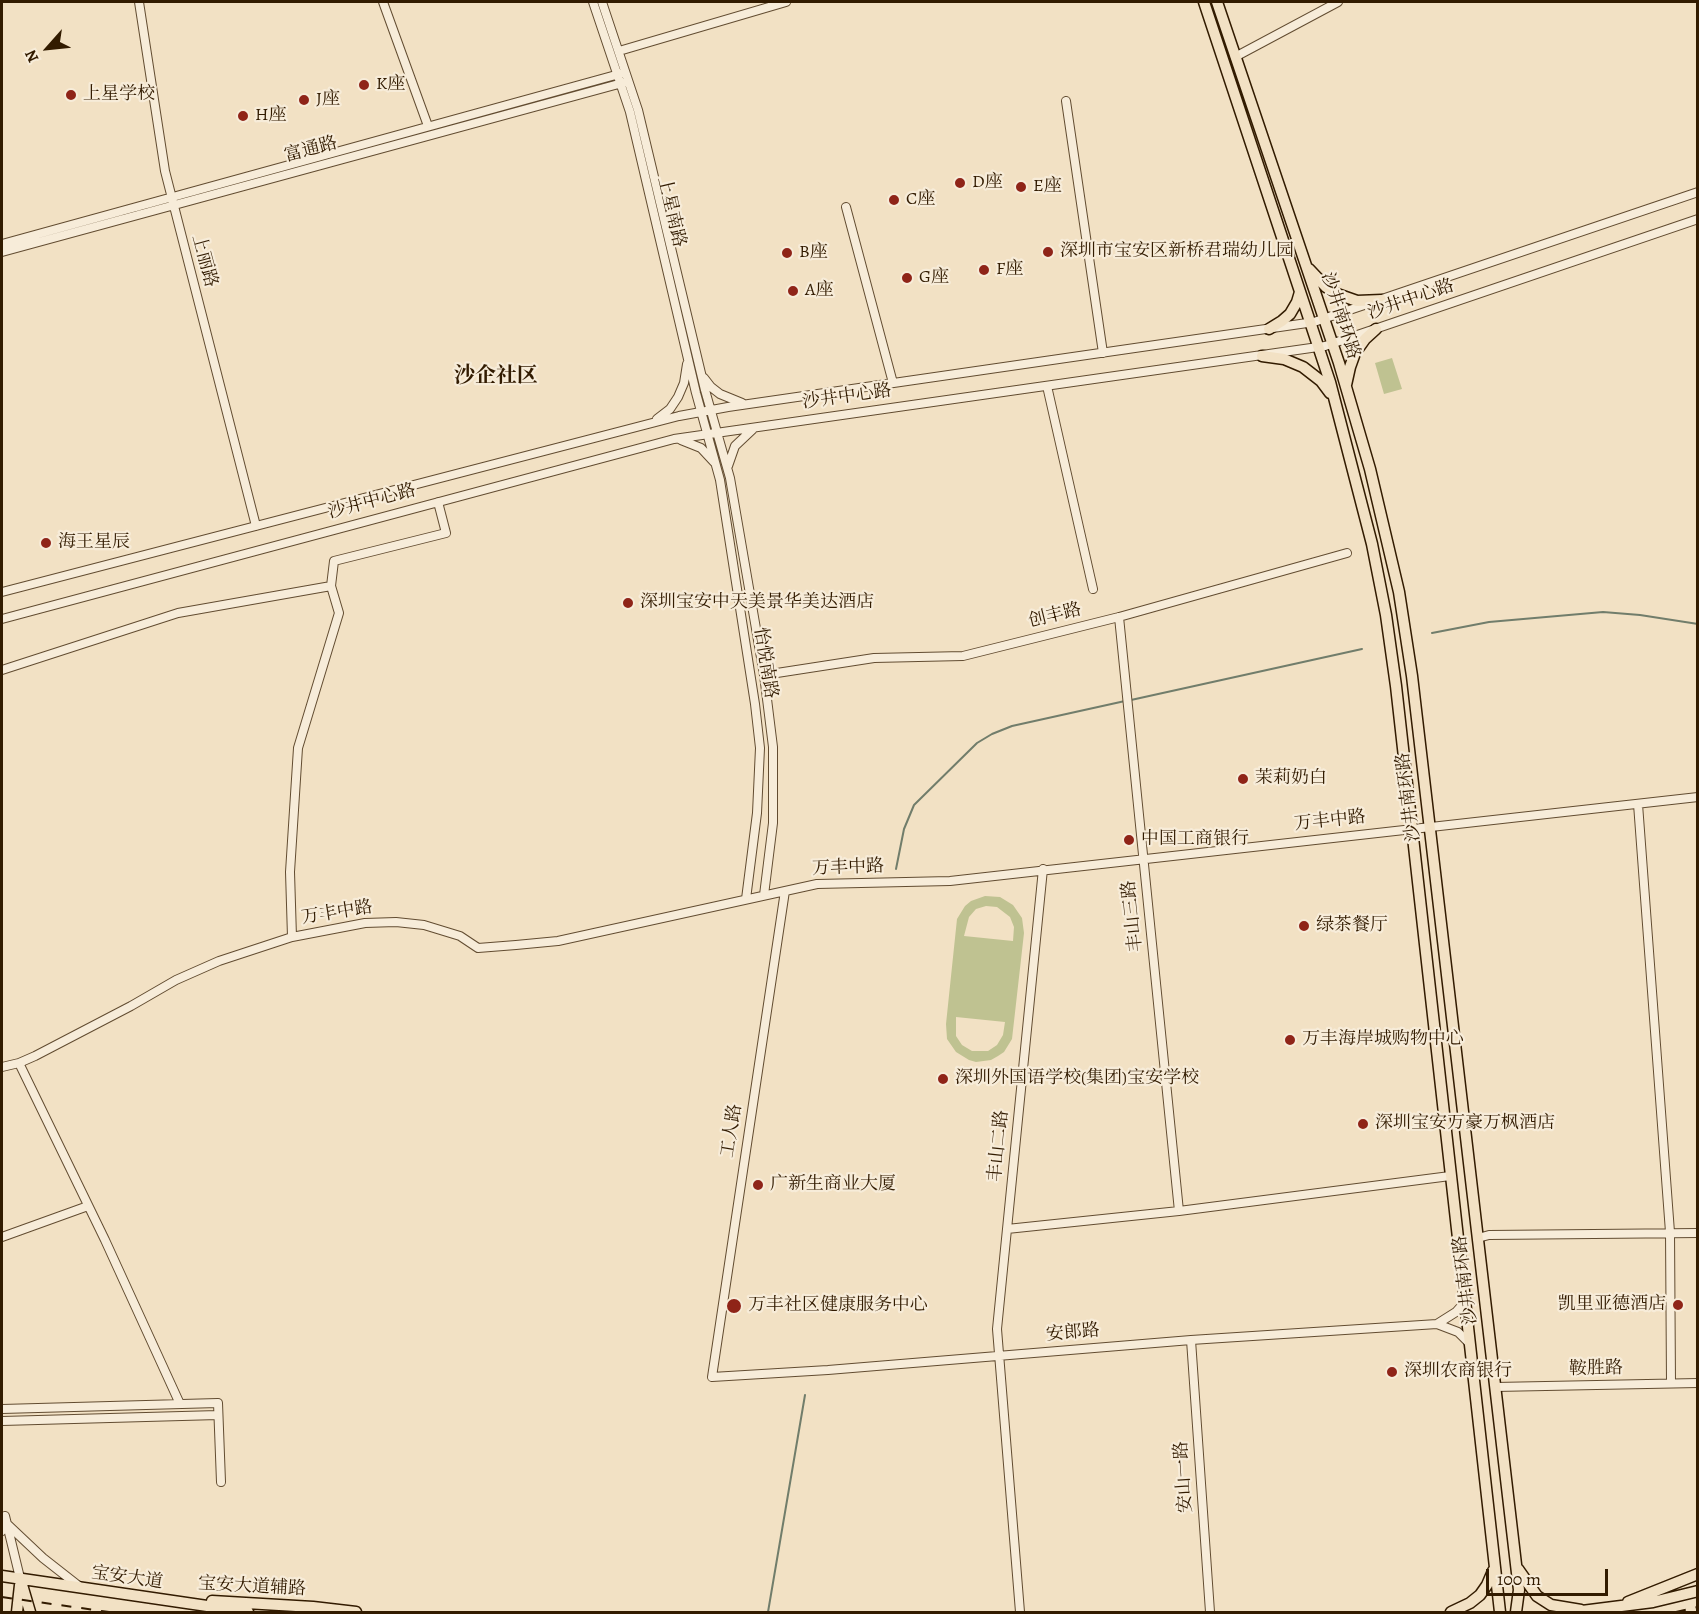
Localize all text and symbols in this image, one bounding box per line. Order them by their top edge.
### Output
north arrow [18,18,78,78]
text: N [20,46,44,66]
place label: K座 [376,74,405,96]
marker: K座 [357,78,371,92]
place label: 上星学校 [83,84,155,106]
marker: 上星学校 [64,88,78,102]
place label: J座 [316,89,340,111]
marker: J座 [297,93,311,107]
place label: H座 [255,105,287,127]
marker: H座 [236,109,250,123]
street label: 富通路 [282,133,340,167]
place label: D座 [972,172,1003,194]
street label: 上星南路 [652,174,690,250]
marker: D座 [953,176,967,190]
place label: E座 [1033,176,1062,198]
marker: E座 [1014,180,1028,194]
place label: C座 [906,189,935,211]
marker: C座 [887,193,901,207]
street label: 上丽路 [187,232,221,290]
place label: 深圳市宝安区新桥君瑞幼儿园 [1060,241,1294,263]
place label: B座 [799,242,828,264]
marker: 深圳市宝安区新桥君瑞幼儿园 [1041,245,1055,259]
marker: B座 [780,246,794,260]
place label: F座 [996,259,1023,281]
marker: F座 [977,263,991,277]
place label: G座 [919,267,949,289]
street label: 沙井南环路 [1316,270,1364,362]
marker: G座 [900,271,914,285]
street label: 沙井中心路 [1365,275,1457,325]
place label: A座 [805,280,834,302]
marker: A座 [786,284,800,298]
district label: 沙企社区 [454,364,538,390]
street label: 沙井中心路 [801,380,893,414]
street label: 沙井中心路 [326,480,418,524]
place label: 海王星辰 [58,532,130,554]
marker: 海王星辰 [39,536,53,550]
place label: 深圳宝安中天美景华美达酒店 [640,592,874,614]
marker: 深圳宝安中天美景华美达酒店 [621,596,635,610]
street label: 创丰路 [1026,599,1084,633]
street label: 怡悦南路 [749,626,781,700]
street label: 沙井南环路 [1393,751,1425,843]
place label: 茉莉奶白 [1255,768,1327,790]
marker: 茉莉奶白 [1236,772,1250,786]
street label: 万丰中路 [1293,806,1367,836]
place label: 中国工商银行 [1141,829,1249,851]
marker: 中国工商银行 [1122,833,1136,847]
street label: 万丰中路 [812,856,884,880]
street label: 丰山三路 [1118,879,1148,953]
street label: 万丰中路 [300,897,374,929]
place label: 绿茶餐厅 [1316,915,1388,937]
marker: 绿茶餐厅 [1297,919,1311,933]
place label: 万丰海岸城购物中心 [1302,1029,1464,1051]
marker: 万丰海岸城购物中心 [1283,1033,1297,1047]
place label: 深圳外国语学校(集团)宝安学校 [955,1068,1199,1090]
marker: 深圳外国语学校(集团)宝安学校 [936,1072,950,1086]
street label: 工人路 [717,1103,747,1159]
street label: 丰山二路 [984,1109,1014,1183]
place label: 深圳宝安万豪万枫酒店 [1375,1113,1555,1135]
marker: 深圳宝安万豪万枫酒店 [1356,1117,1370,1131]
place label: 广新生商业大厦 [770,1174,896,1196]
marker: 广新生商业大厦 [751,1178,765,1192]
street label: 沙井南环路 [1450,1234,1482,1326]
place label: 凯里亚德酒店 [1558,1294,1666,1316]
place label: 万丰社区健康服务中心 [748,1295,928,1317]
marker: 万丰社区健康服务中心 [725,1297,743,1315]
marker: 凯里亚德酒店 [1671,1298,1685,1312]
street label: 安郎路 [1045,1320,1101,1346]
street label: 鞍胜路 [1569,1358,1623,1380]
place label: 深圳农商银行 [1404,1361,1512,1383]
marker: 深圳农商银行 [1385,1365,1399,1379]
street label: 安山一路 [1171,1440,1197,1514]
scale bar [1489,1557,1610,1595]
street label: 宝安大道 [90,1562,164,1594]
text: 100 m [1497,1567,1541,1591]
street label: 宝安大道辅路 [198,1573,306,1601]

